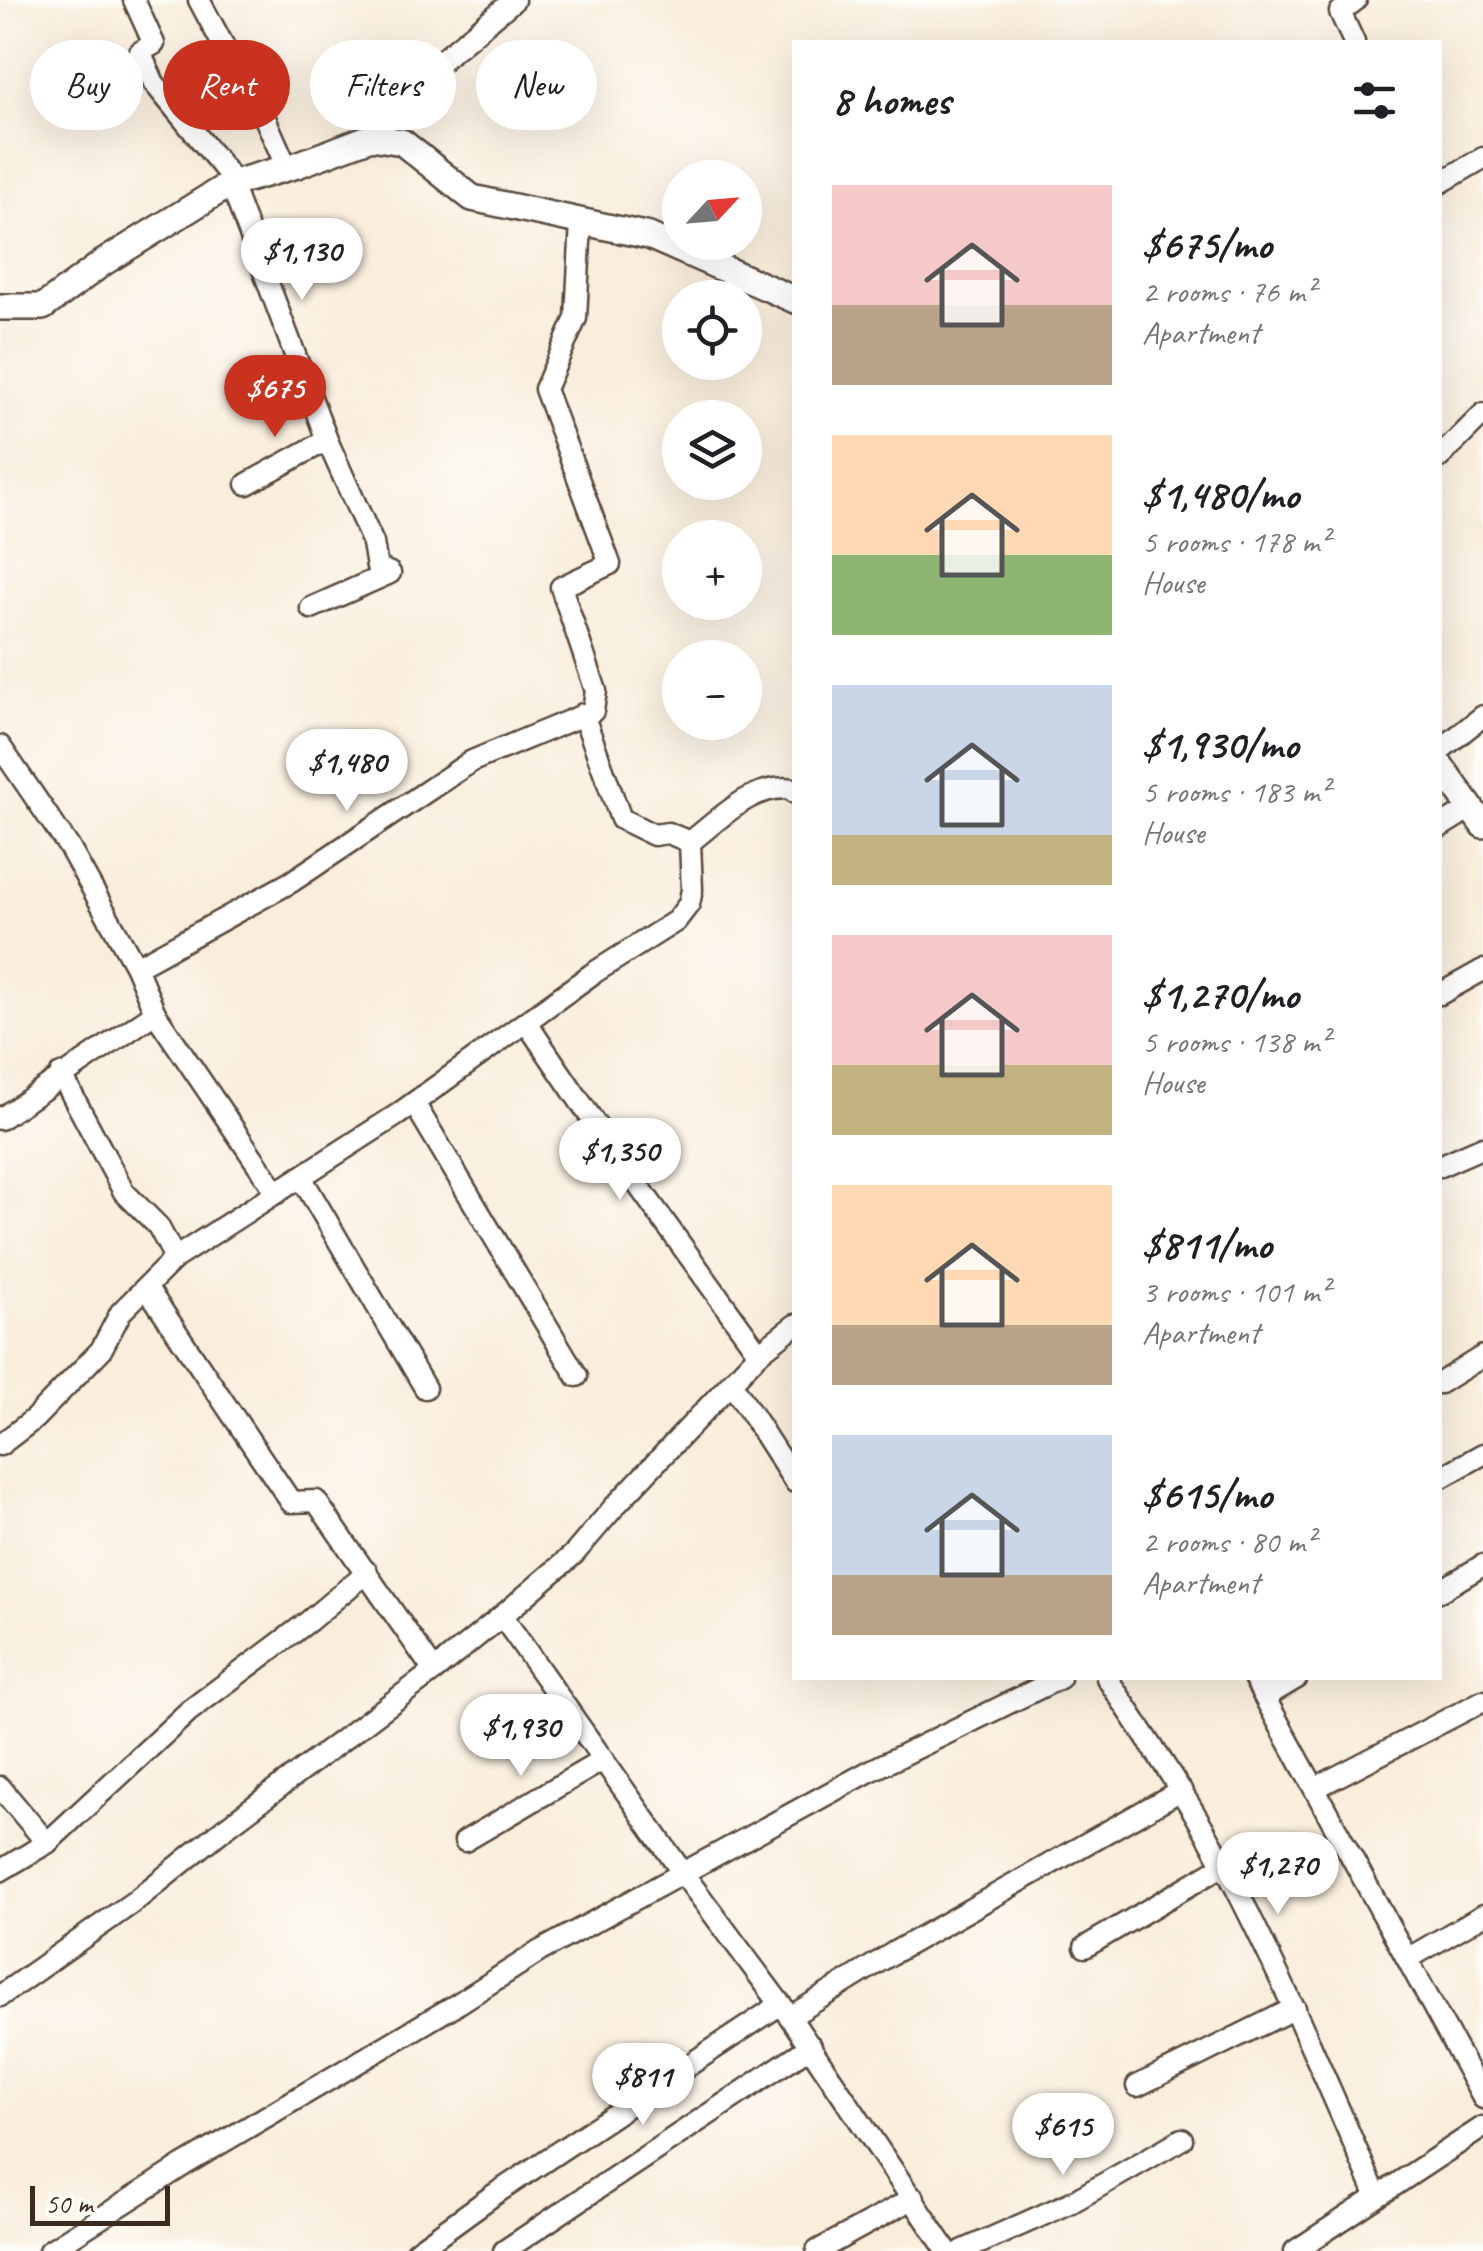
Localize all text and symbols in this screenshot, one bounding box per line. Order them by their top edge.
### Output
chip: Buy [30,40,143,130]
chip: Rent [163,40,290,130]
chip: Filters [310,40,456,130]
chip: New [476,40,597,130]
icon: filters [1347,73,1402,128]
text: 8 homes [832,74,951,127]
north arrow [662,160,762,260]
map controls [662,160,762,740]
pin: $1,130 [221,218,383,303]
text: $675/mo [1142,218,1271,271]
icon: home [912,225,1032,345]
text: $1,130 [263,230,341,271]
text: 2 rooms · 76 m² [1142,271,1315,312]
button: locate [662,280,762,380]
text: Apartment [1142,312,1260,353]
pin: $675 [216,355,334,440]
text: $675 [246,367,304,408]
button: layers [662,400,762,500]
text: $1,480/mo [1142,468,1299,521]
icon: home [912,475,1032,595]
button: + [662,520,762,620]
text: 5 rooms · 178 m² [1142,521,1329,562]
text: House [1142,562,1204,603]
button: − [662,640,762,740]
text: $1,930/mo [1142,718,1298,771]
icon: home [912,725,1032,845]
pin: $1,480 [266,729,428,814]
text: $1,480 [308,741,386,782]
text: 5 rooms · 183 m² [1142,771,1329,812]
text: House [1142,812,1204,853]
text: $1,270/mo [1142,968,1298,1021]
icon: home [912,975,1032,1095]
text: 5 rooms · 138 m² [1142,1021,1329,1062]
text: House [1142,1062,1204,1103]
pin: $1,350 [539,1118,701,1203]
text: $1,350 [581,1130,659,1171]
text: $811/mo [1142,1218,1271,1271]
icon: home [912,1225,1032,1345]
text: 3 rooms · 101 m² [1142,1271,1329,1312]
text: Apartment [1142,1312,1260,1353]
text: $615/mo [1142,1468,1272,1521]
icon: home [912,1475,1032,1595]
text: 2 rooms · 80 m² [1142,1521,1315,1562]
text: Apartment [1142,1562,1260,1603]
pin: $1,930 [440,1694,602,1779]
text: $1,930 [482,1706,560,1747]
pin: $1,270 [1197,1832,1359,1917]
text: $1,270 [1239,1844,1317,1885]
pin: $811 [584,2043,702,2128]
text: $811 [614,2055,672,2096]
pin: $615 [1004,2093,1122,2178]
text: $615 [1034,2105,1092,2146]
scale bar [30,2181,170,2226]
text: 50 m [45,2186,93,2221]

